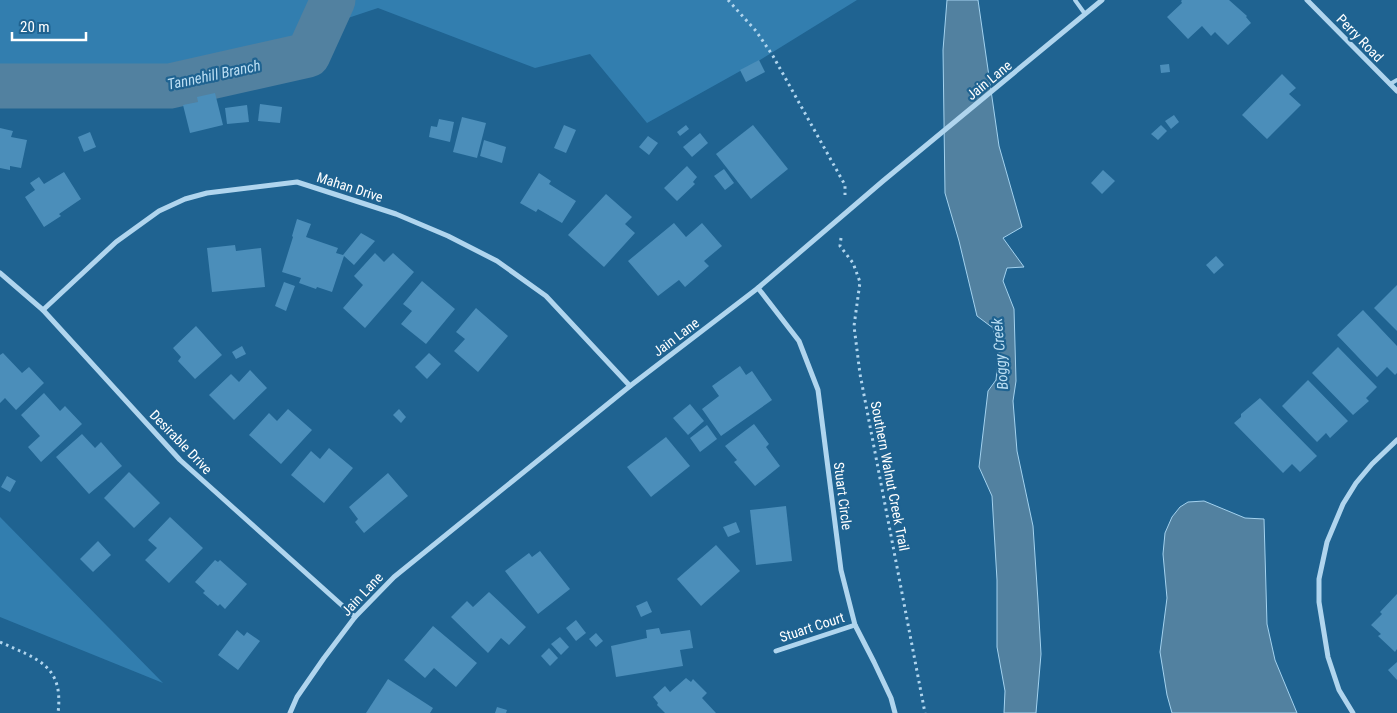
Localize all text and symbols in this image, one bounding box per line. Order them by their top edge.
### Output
scale bar [12,10,86,42]
street label: Perry Road [1333,11,1387,65]
text: 20 m [20,18,50,36]
water label: Tannehill Branch [166,56,262,94]
street label: Jain Lane [963,57,1015,103]
street label: Mahan Drive [315,169,386,205]
street label: Jain Lane [650,314,702,359]
water label: Boggy Creek [988,317,1012,391]
street label: Southern Walnut Creek Trail [868,400,912,552]
street label: Desirable Drive [147,407,216,478]
street label: Stuart Circle [831,461,855,531]
street label: Jain Lane [338,569,386,619]
street label: Stuart Court [778,609,846,645]

